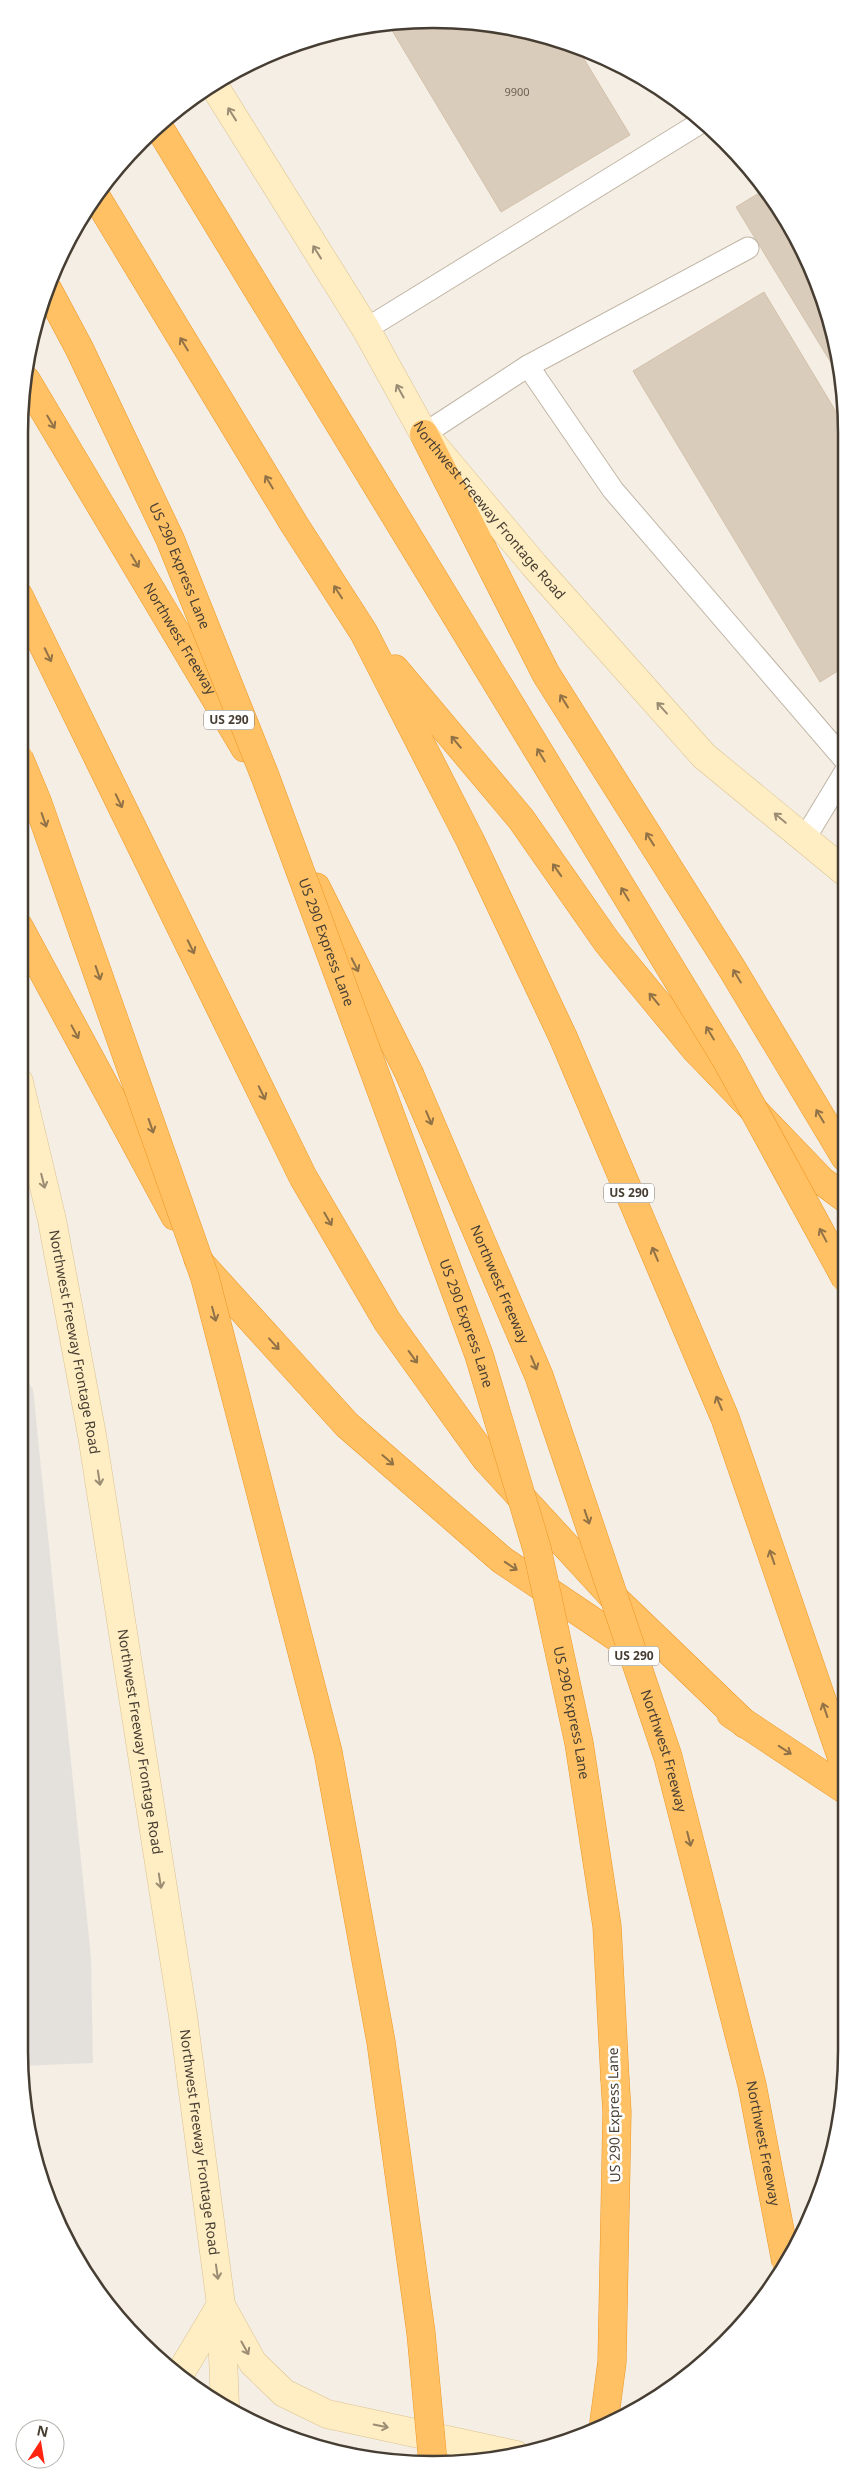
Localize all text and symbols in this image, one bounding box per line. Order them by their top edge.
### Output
house number: 9900 [504,84,530,99]
one-way arrow [226,107,236,121]
one-way arrow [312,245,322,259]
one-way arrow [179,337,189,351]
one-way arrow [395,384,405,399]
one-way arrow [46,414,56,428]
street label: Northwest Freeway Frontage Road [410,417,570,603]
one-way arrow [264,476,274,490]
street label: US 290 Express Lane [145,499,215,632]
one-way arrow [130,554,140,568]
street label: Northwest Freeway [140,579,222,699]
one-way arrow [333,585,343,599]
one-way arrow [43,648,53,663]
one-way arrow [558,695,568,709]
one-way arrow [656,702,667,715]
road number: US 290 [204,710,254,730]
one-way arrow [451,736,462,749]
one-way arrow [535,748,545,762]
one-way arrow [114,794,124,809]
one-way arrow [40,811,49,827]
one-way arrow [774,813,787,824]
one-way arrow [645,832,655,846]
one-way arrow [552,863,562,877]
street label: US 290 Express Lane [294,875,359,1009]
one-way arrow [620,887,630,901]
one-way arrow [187,939,196,954]
one-way arrow [350,957,360,972]
one-way arrow [93,965,103,981]
one-way arrow [732,969,741,984]
one-way arrow [649,993,660,1006]
one-way arrow [71,1024,80,1039]
one-way arrow [704,1026,714,1040]
one-way arrow [258,1085,267,1100]
one-way arrow [815,1109,825,1123]
one-way arrow [424,1110,434,1125]
one-way arrow [147,1118,156,1134]
one-way arrow [39,1172,48,1188]
road number: US 290 [604,1184,654,1202]
one-way arrow [323,1212,333,1226]
street label: Northwest Freeway [466,1222,534,1347]
street label: Northwest Freeway Frontage Road [45,1228,105,1455]
one-way arrow [818,1228,828,1243]
one-way arrow [649,1247,659,1262]
street label: US 290 Express Lane [435,1256,498,1390]
one-way arrow [210,1305,219,1321]
one-way arrow [268,1338,280,1351]
one-way arrow [408,1350,419,1364]
one-way arrow [530,1355,539,1371]
one-way arrow [713,1396,723,1411]
one-way arrow [381,1454,394,1466]
one-way arrow [94,1469,104,1485]
one-way arrow [583,1509,592,1524]
one-way arrow [767,1549,777,1565]
one-way arrow [504,1561,518,1571]
street label: Northwest Freeway Frontage Road [114,1628,168,1856]
street label: US 290 Express Lane [549,1644,594,1781]
road number: US 290 [609,1646,659,1665]
street label: Northwest Freeway [637,1687,692,1815]
one-way arrow [820,1703,829,1719]
one-way arrow [778,1746,792,1756]
one-way arrow [685,1830,694,1846]
one-way arrow [156,1872,166,1888]
street label: Northwest Freeway Frontage Road [176,2028,224,2256]
street label: US 290 Express Lane [603,2047,624,2183]
street label: Northwest Freeway [742,2079,785,2208]
one-way arrow [212,2264,222,2280]
one-way arrow [241,2340,250,2355]
north arrow [15,2419,65,2469]
text: N [35,2420,50,2441]
one-way arrow [372,2422,388,2431]

